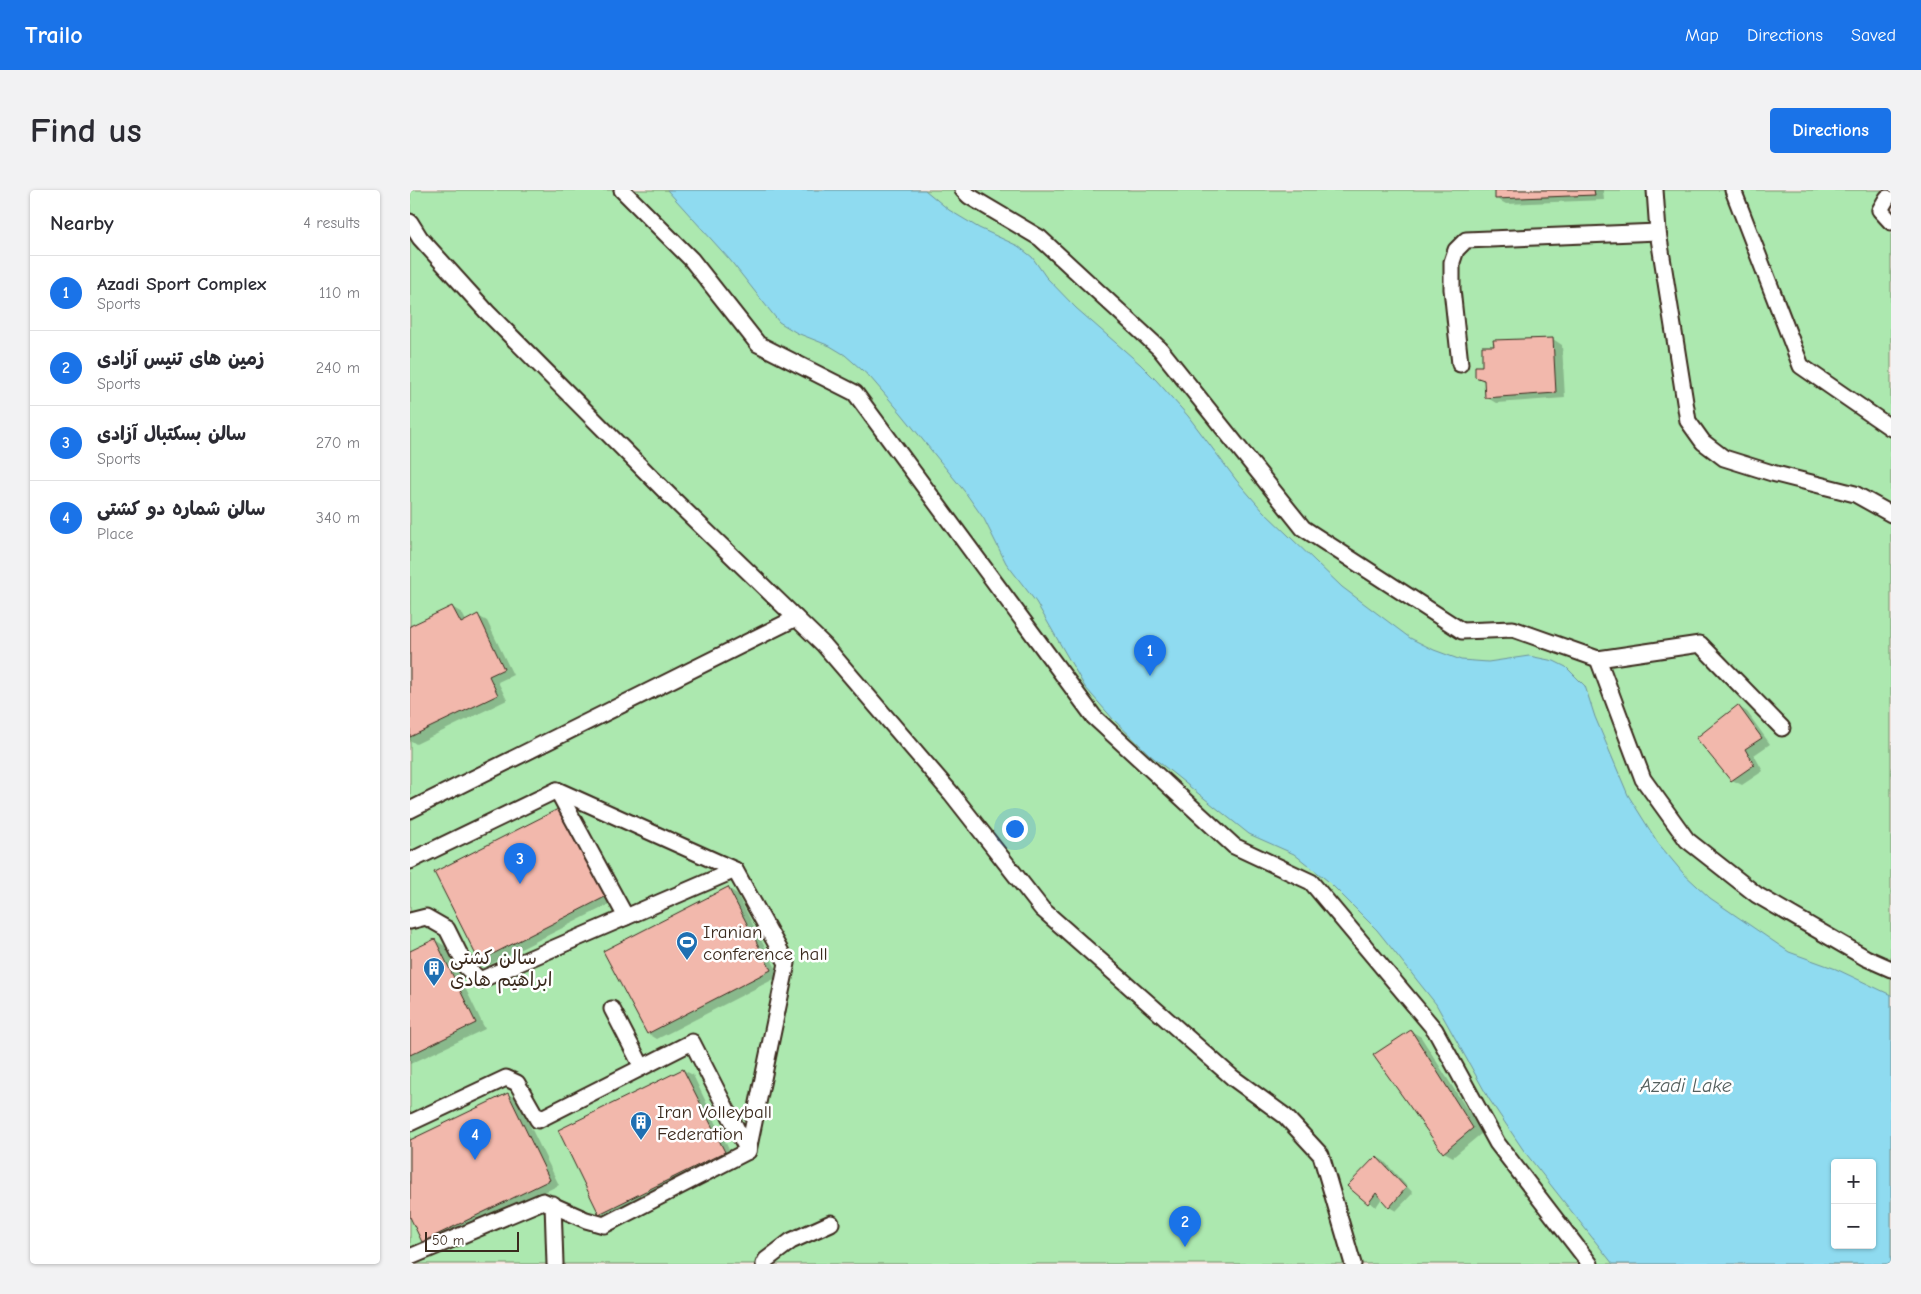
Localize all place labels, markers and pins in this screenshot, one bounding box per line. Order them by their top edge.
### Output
pin: 1 [1134,635,1166,676]
pin: 3 [504,843,536,884]
place label: Iranian conference hall [703,921,828,965]
sports icon: Iranian conference hall [675,930,699,961]
place label: سالن کشتی ابراهیم هادی [450,947,552,994]
building icon: سالن کشتی ابراهیم هادی [422,956,446,987]
place label: Iran Volleyball Federation [657,1101,772,1145]
building icon: Iran Volleyball Federation [629,1110,653,1141]
pin: 4 [459,1119,491,1160]
pin: 2 [1169,1206,1201,1247]

